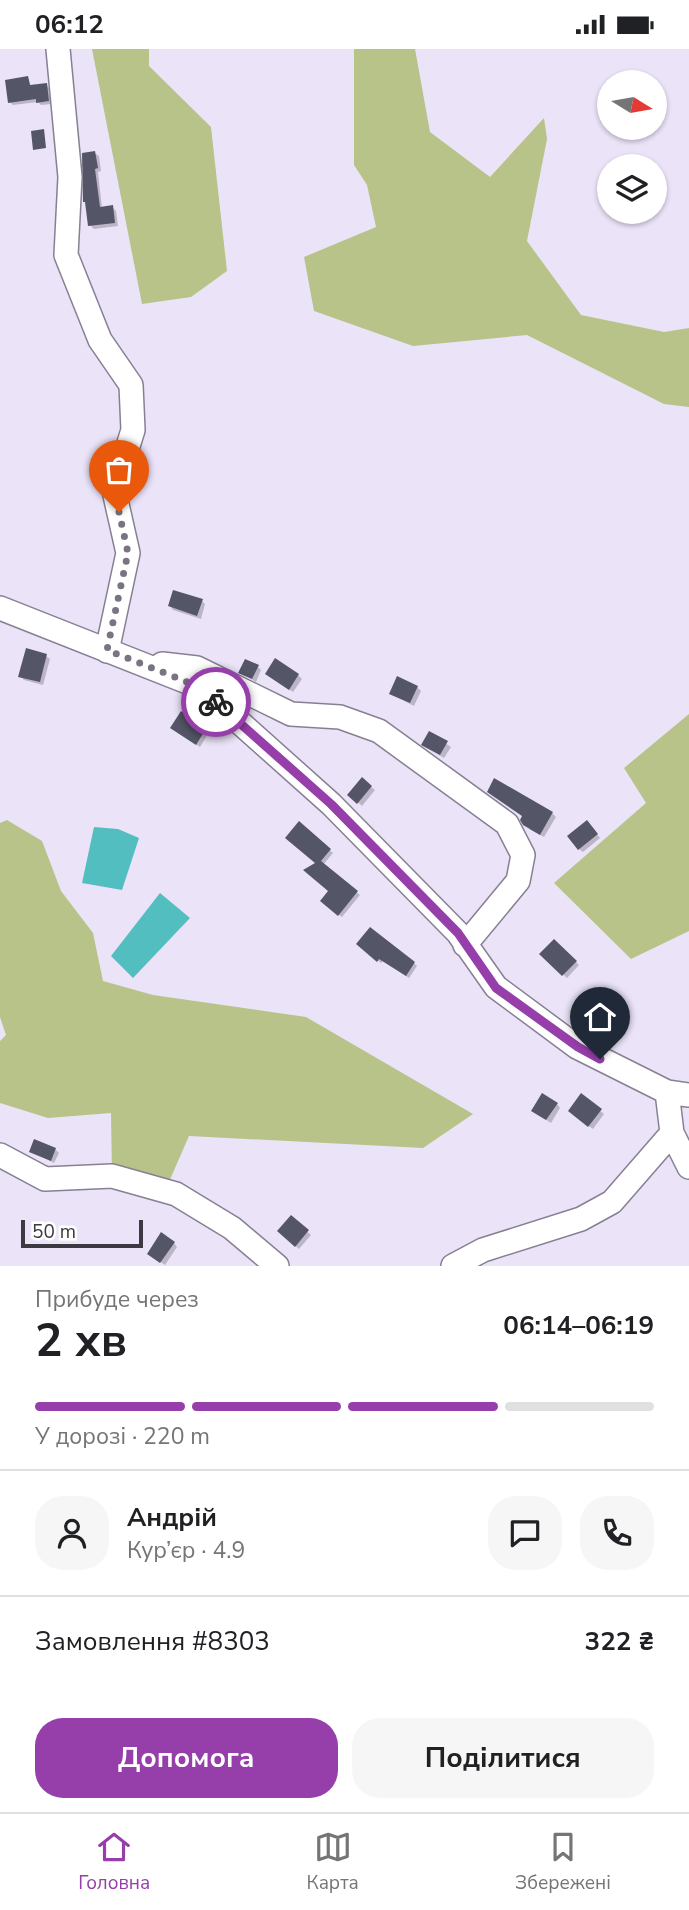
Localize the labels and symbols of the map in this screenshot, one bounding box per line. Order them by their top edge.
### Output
north arrow [597,70,667,140]
pin [89,440,149,512]
courier [181,667,251,737]
pin [570,987,630,1059]
scale bar [21,1217,144,1249]

